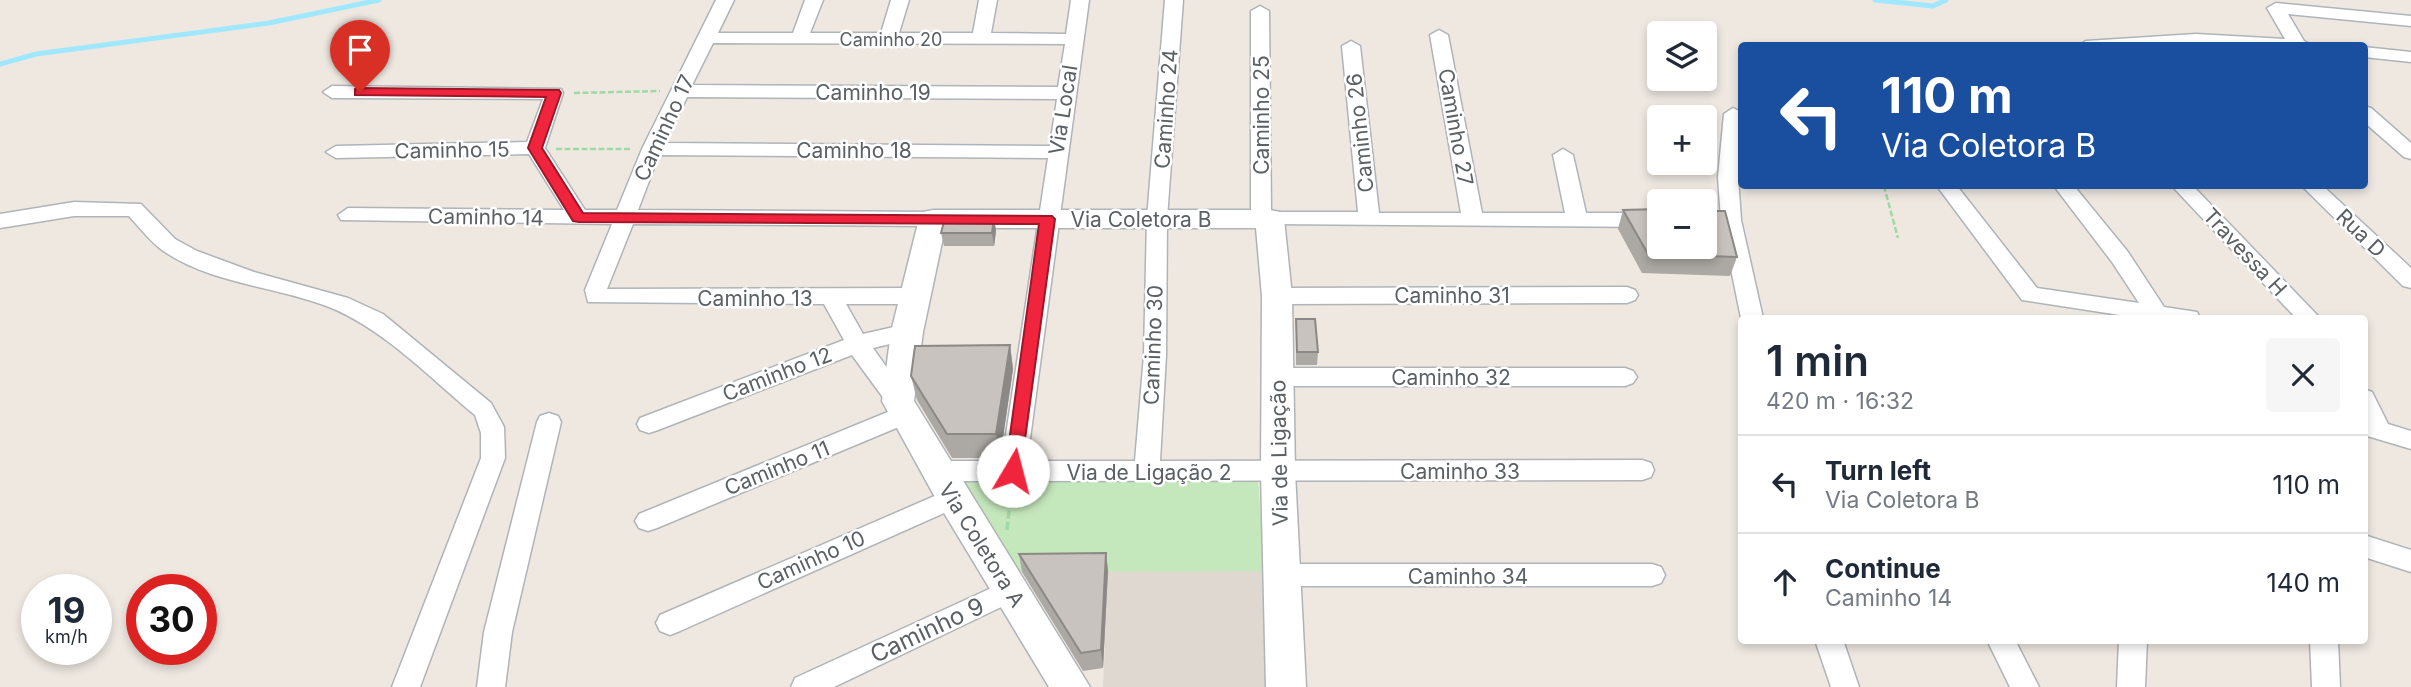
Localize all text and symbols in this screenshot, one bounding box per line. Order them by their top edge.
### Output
pin [330,20,390,92]
map controls [1647,21,1717,259]
button: layers [1647,21,1717,91]
street label: Caminho 20 [840,29,942,50]
icon: arrive [341,31,379,69]
street label: Caminho 24 [1149,48,1183,170]
street label: Caminho 25 [1249,55,1274,175]
street label: Via Local [1044,63,1082,157]
street label: Caminho 27 [1433,66,1479,188]
text: 110 m [1881,66,2013,125]
icon: left [1766,70,1857,161]
street label: Caminho 17 [629,71,699,185]
street label: Caminho 26 [1341,72,1379,194]
street label: Caminho 19 [815,80,931,105]
button: + [1647,105,1717,175]
text: Via Coletora B [1881,126,2096,165]
street label: Caminho 15 [394,136,510,164]
street label: Caminho 18 [796,138,912,163]
button: − [1647,189,1717,259]
street label: Caminho 14 [428,203,544,231]
street label: Travessa H [2198,203,2292,301]
street label: Rua D [2331,204,2391,262]
street label: Via Coletora B [1070,207,1212,232]
street label: Caminho 31 [1394,283,1510,308]
street label: Caminho 30 [1138,285,1168,405]
street label: Caminho 13 [697,286,813,311]
text: 1 min [1766,335,1869,386]
button: close [2266,338,2340,412]
street label: Caminho 12 [719,342,835,406]
street label: Caminho 32 [1391,365,1511,390]
street label: Via de Ligação [1265,380,1293,526]
text: 420 m · 16:32 [1766,387,1914,415]
position arrow [976,434,1050,508]
street label: Caminho 11 [721,436,833,500]
text: Turn left [1825,455,1931,486]
street label: Caminho 33 [1400,459,1520,484]
street label: Via de Ligação 2 [1066,460,1232,485]
icon: left [1766,465,1804,503]
text: 110 m [2272,469,2340,500]
street label: Via Coletora A [934,478,1030,612]
text: Via Coletora B [1825,486,1980,514]
street label: Caminho 10 [753,525,869,595]
text: Continue [1825,553,1941,584]
icon: ahead [1766,563,1804,601]
street label: Caminho 34 [1408,564,1528,589]
text: 140 m [2266,567,2340,598]
speed limit sign: 30 [126,574,217,665]
text: Caminho 14 [1825,584,1952,612]
text: 19 [48,589,85,631]
street label: Caminho 9 [865,591,989,669]
text: km/h [45,626,88,647]

